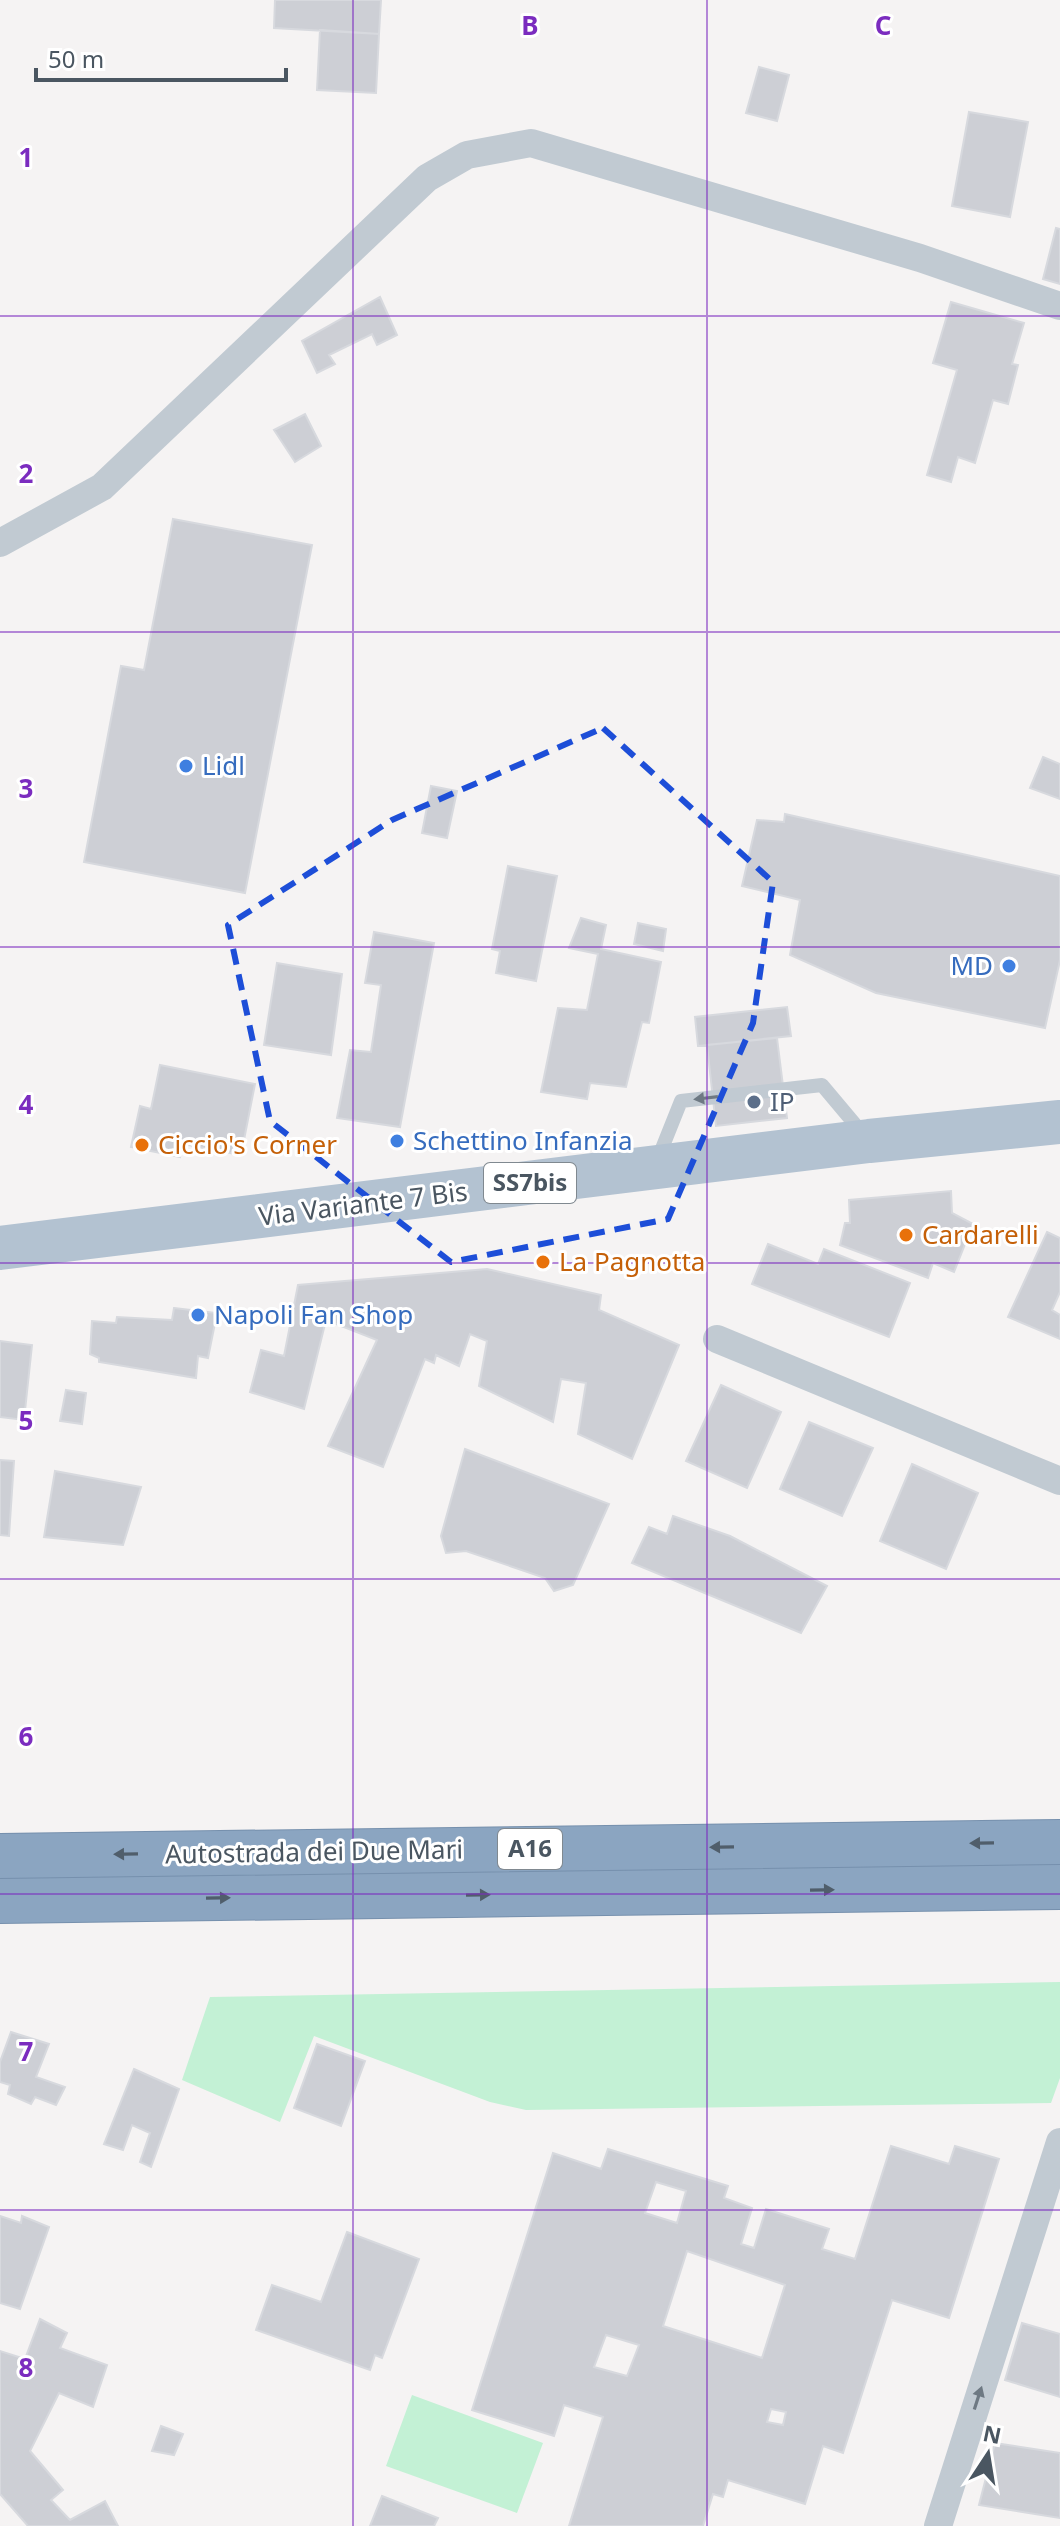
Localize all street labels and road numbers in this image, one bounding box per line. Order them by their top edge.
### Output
road number: SS7bis [484,1163,576,1203]
street label: Via Variante 7 Bis [256,1172,469,1234]
road number: A16 [498,1829,562,1869]
street label: Autostrada dei Due Mari [165,1830,463,1872]

